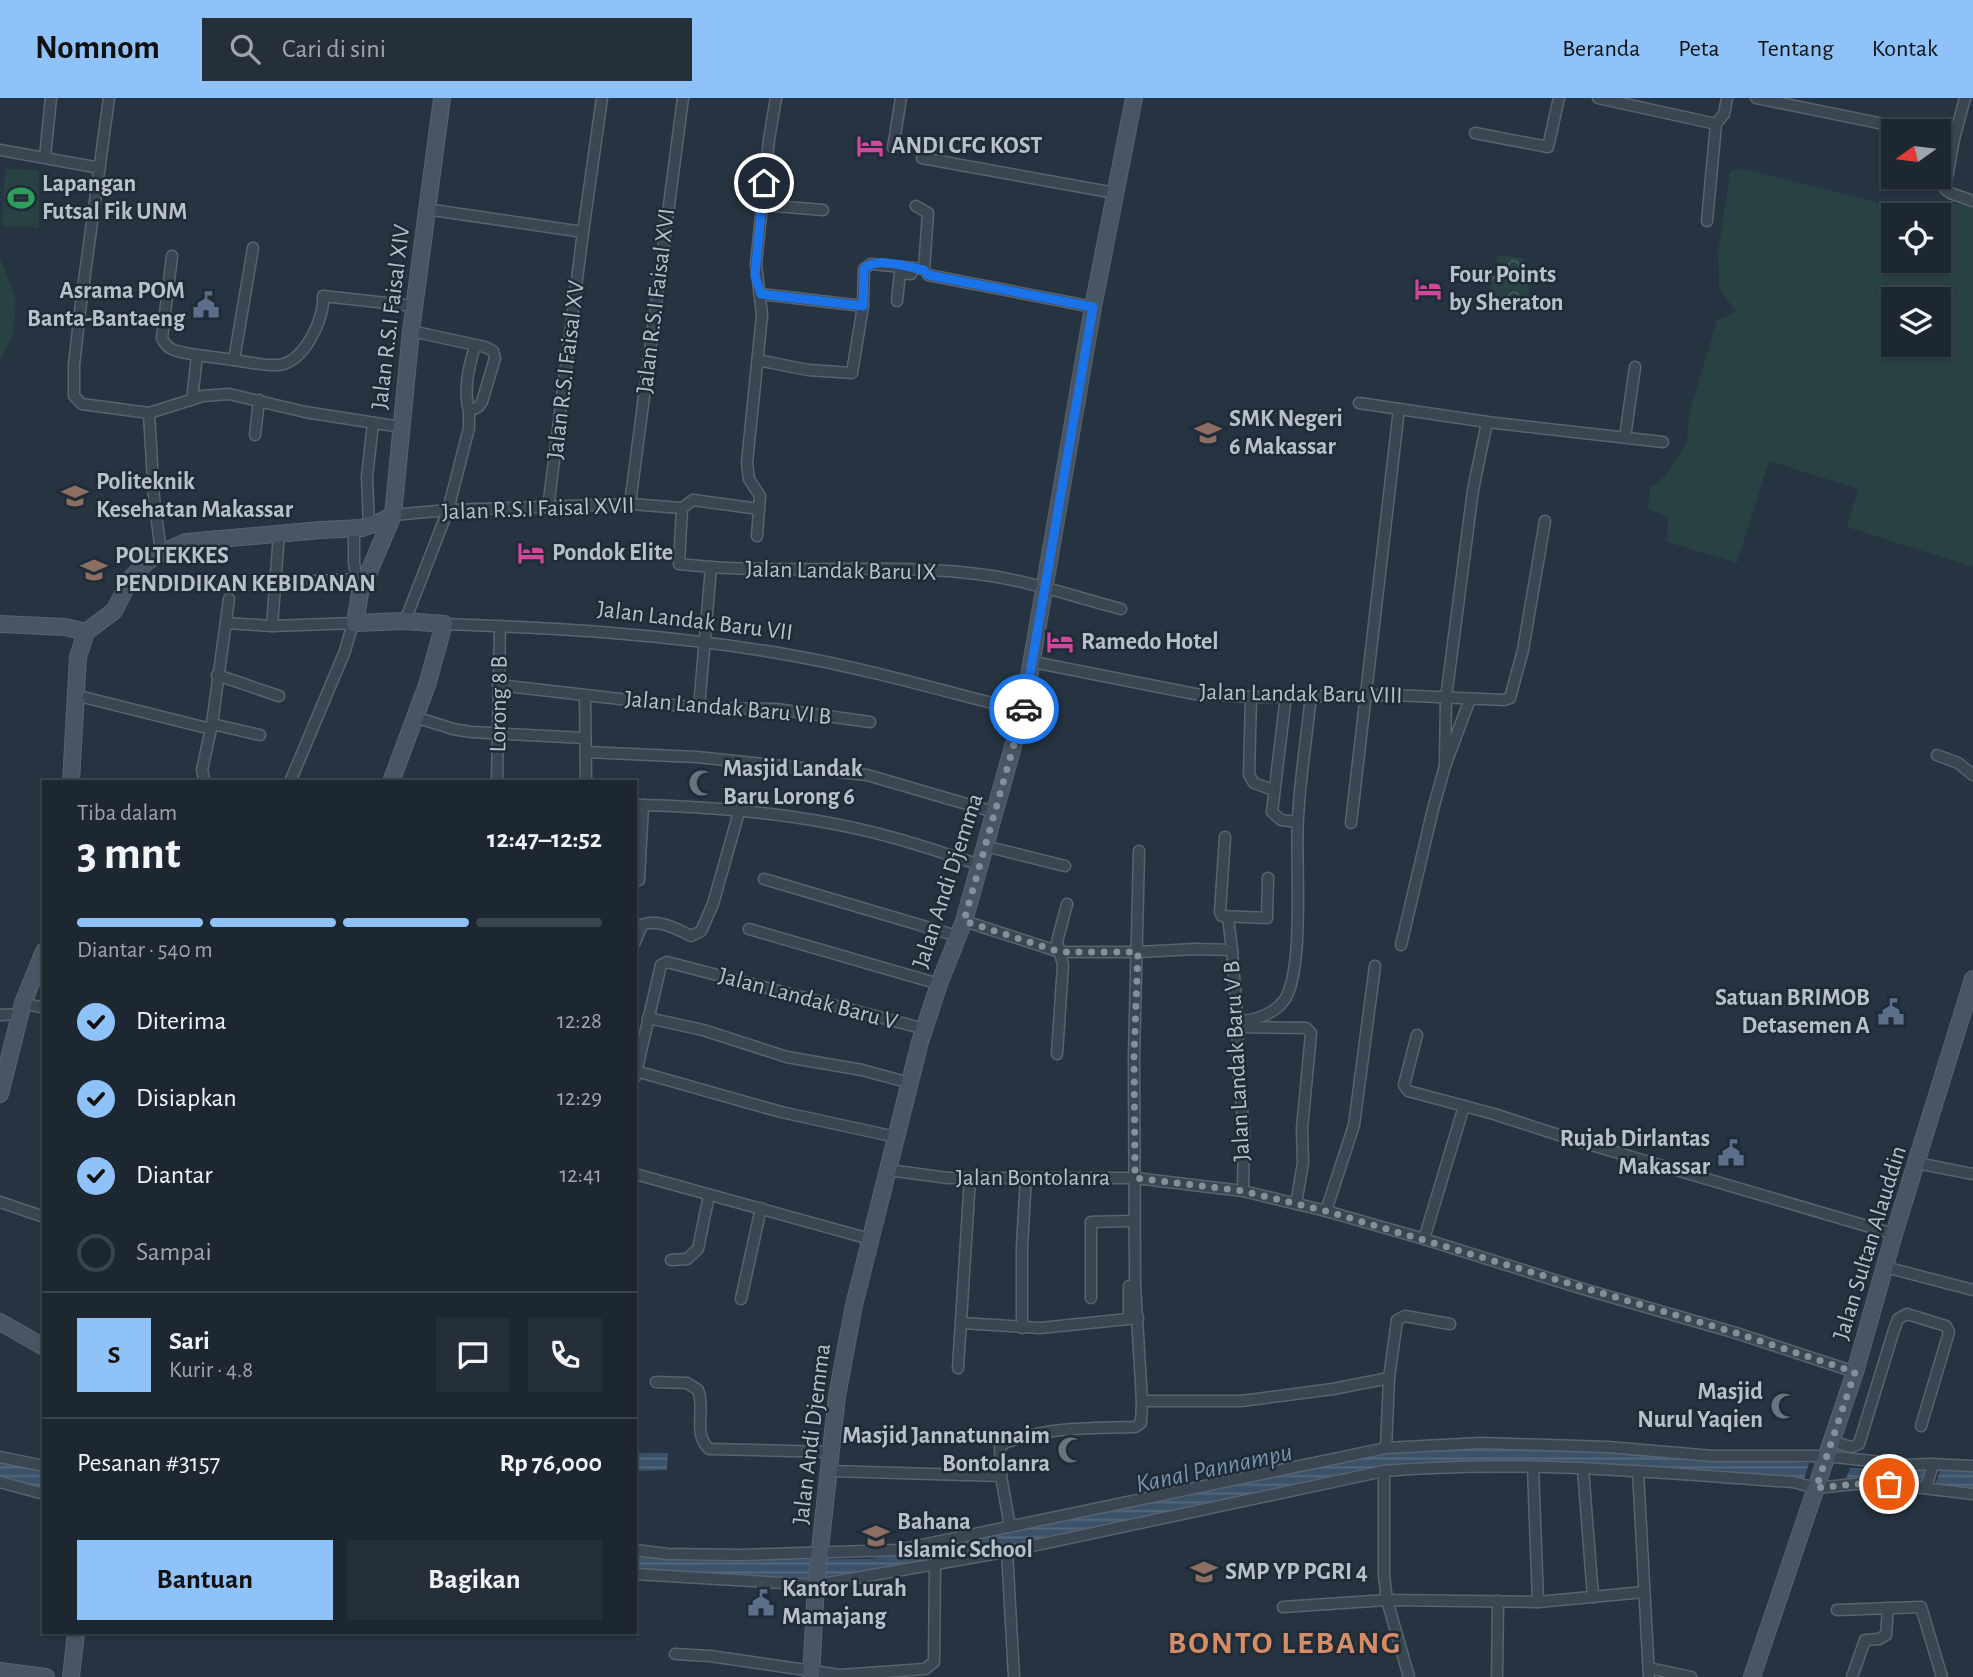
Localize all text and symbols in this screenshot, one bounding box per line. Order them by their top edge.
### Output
search box [202,18,692,81]
icon: search [226,30,264,68]
text: Nomnom [35,32,160,65]
text: Cari di sini [282,36,386,62]
text: Beranda [1562,37,1640,61]
text: Peta [1678,37,1720,61]
text: Tentang [1758,37,1834,61]
text: Kontak [1872,37,1938,61]
north arrow [1881,119,1951,189]
map controls [1881,119,1951,357]
hotel icon: ANDI CFG KOST [855,131,885,161]
place label: ANDI CFG KOST [891,134,1042,158]
pin [734,153,794,213]
icon: home [745,164,783,202]
place label: Lapangan Futsal Fik UNM [42,172,187,224]
sports icon: Lapangan Futsal Fik UNM [6,183,36,213]
button: locate [1881,203,1951,273]
street label: Jalan R.S.I Faisal XVI [633,207,679,395]
street label: Jalan R.S.I Faisal XIV [368,223,414,411]
place label: Four Points by Sheraton [1449,263,1564,315]
hotel icon: Four Points by Sheraton [1413,274,1443,304]
place label: Asrama POM Banta-Bantaeng [27,279,186,331]
street label: Jalan R.S.I Faisal XV [543,279,589,461]
button: layers [1881,287,1951,357]
public building icon: Asrama POM Banta-Bantaeng [191,290,221,320]
place label: SMK Negeri 6 Makassar [1229,407,1343,459]
school or university icon: SMK Negeri 6 Makassar [1193,418,1223,448]
place label: Politeknik Kesehatan Makassar [96,470,294,522]
school or university icon: Politeknik Kesehatan Makassar [60,481,90,511]
street label: Jalan R.S.I Faisal XVII [441,494,635,524]
hotel icon: Pondok Elite [516,538,546,568]
place label: Pondok Elite [552,541,673,565]
place label: POLTEKKES PENDIDIKAN KEBIDANAN [115,544,376,596]
school or university icon: POLTEKKES PENDIDIKAN KEBIDANAN [79,555,109,585]
street label: Jalan Landak Baru IX [745,557,937,585]
street label: Jalan Landak Baru VII [596,597,794,645]
hotel icon: Ramedo Hotel [1045,627,1075,657]
place label: Ramedo Hotel [1081,630,1219,654]
street label: Lorong 8 B [486,655,512,753]
courier [989,674,1059,744]
street label: Jalan Landak Baru VIII [1199,680,1403,708]
street label: Jalan Landak Baru VI B [624,687,832,729]
icon: car [1005,690,1043,728]
place label: Masjid Landak Baru Lorong 6 [723,757,863,809]
mosque icon: Masjid Landak Baru Lorong 6 [687,768,717,798]
street label: Jalan Andi Djemma [908,791,988,971]
text: Tiba dalam [77,802,177,825]
text: 12:47–12:52 [487,826,602,852]
text: 3 mnt [77,831,181,877]
text: Diantar · 540 m [77,939,213,962]
street label: Jalan Landak Baru V B [1220,960,1254,1162]
street label: Jalan Landak Baru V [716,964,900,1035]
place label: Satuan BRIMOB Detasemen A [1715,986,1871,1038]
public building icon: Satuan BRIMOB Detasemen A [1876,997,1906,1027]
icon: check [77,1003,115,1041]
text: Diterima [136,1008,227,1034]
text: 12:28 [557,1010,602,1033]
icon: check [77,1080,115,1118]
text: Disiapkan [136,1085,237,1111]
text: 12:29 [557,1087,602,1110]
place label: Rujab Dirlantas Makassar [1560,1127,1711,1179]
public building icon: Rujab Dirlantas Makassar [1716,1138,1746,1168]
street label: Jalan Sultan Alauddin [1829,1143,1911,1343]
icon: check [77,1157,115,1195]
text: Diantar [136,1162,213,1188]
text: 12:41 [559,1164,602,1187]
street label: Jalan Bontolanra [956,1166,1110,1190]
text: Sampai [136,1239,212,1265]
button: chat [436,1318,510,1392]
button: phone [528,1318,602,1392]
text: Sari [169,1328,210,1354]
text: S [108,1342,120,1368]
street label: Jalan Andi Djemma [789,1342,835,1526]
text: Kurir · 4.8 [169,1359,253,1382]
place label: Masjid Nurul Yaqien [1637,1380,1763,1432]
mosque icon: Masjid Nurul Yaqien [1769,1391,1799,1421]
place label: Masjid Jannatunnaim Bontolanra [842,1424,1050,1476]
mosque icon: Masjid Jannatunnaim Bontolanra [1056,1435,1086,1465]
water label: Kanal Pannampu [1133,1439,1295,1497]
text: Pesanan #3157 [77,1450,220,1476]
text: Rp 76,000 [499,1450,602,1476]
pin [1859,1454,1919,1514]
icon: bag [1870,1465,1908,1503]
place label: Bahana Islamic School [897,1510,1033,1562]
school or university icon: Bahana Islamic School [861,1521,891,1551]
button: Bantuan [77,1540,333,1620]
button: Bagikan [347,1540,602,1620]
school or university icon: SMP YP PGRI 4 [1189,1557,1219,1587]
place label: SMP YP PGRI 4 [1225,1560,1368,1584]
place label: Kantor Lurah Mamajang [782,1577,907,1629]
public building icon: Kantor Lurah Mamajang [746,1588,776,1618]
district label: BONTO LEBANG [1168,1627,1402,1659]

